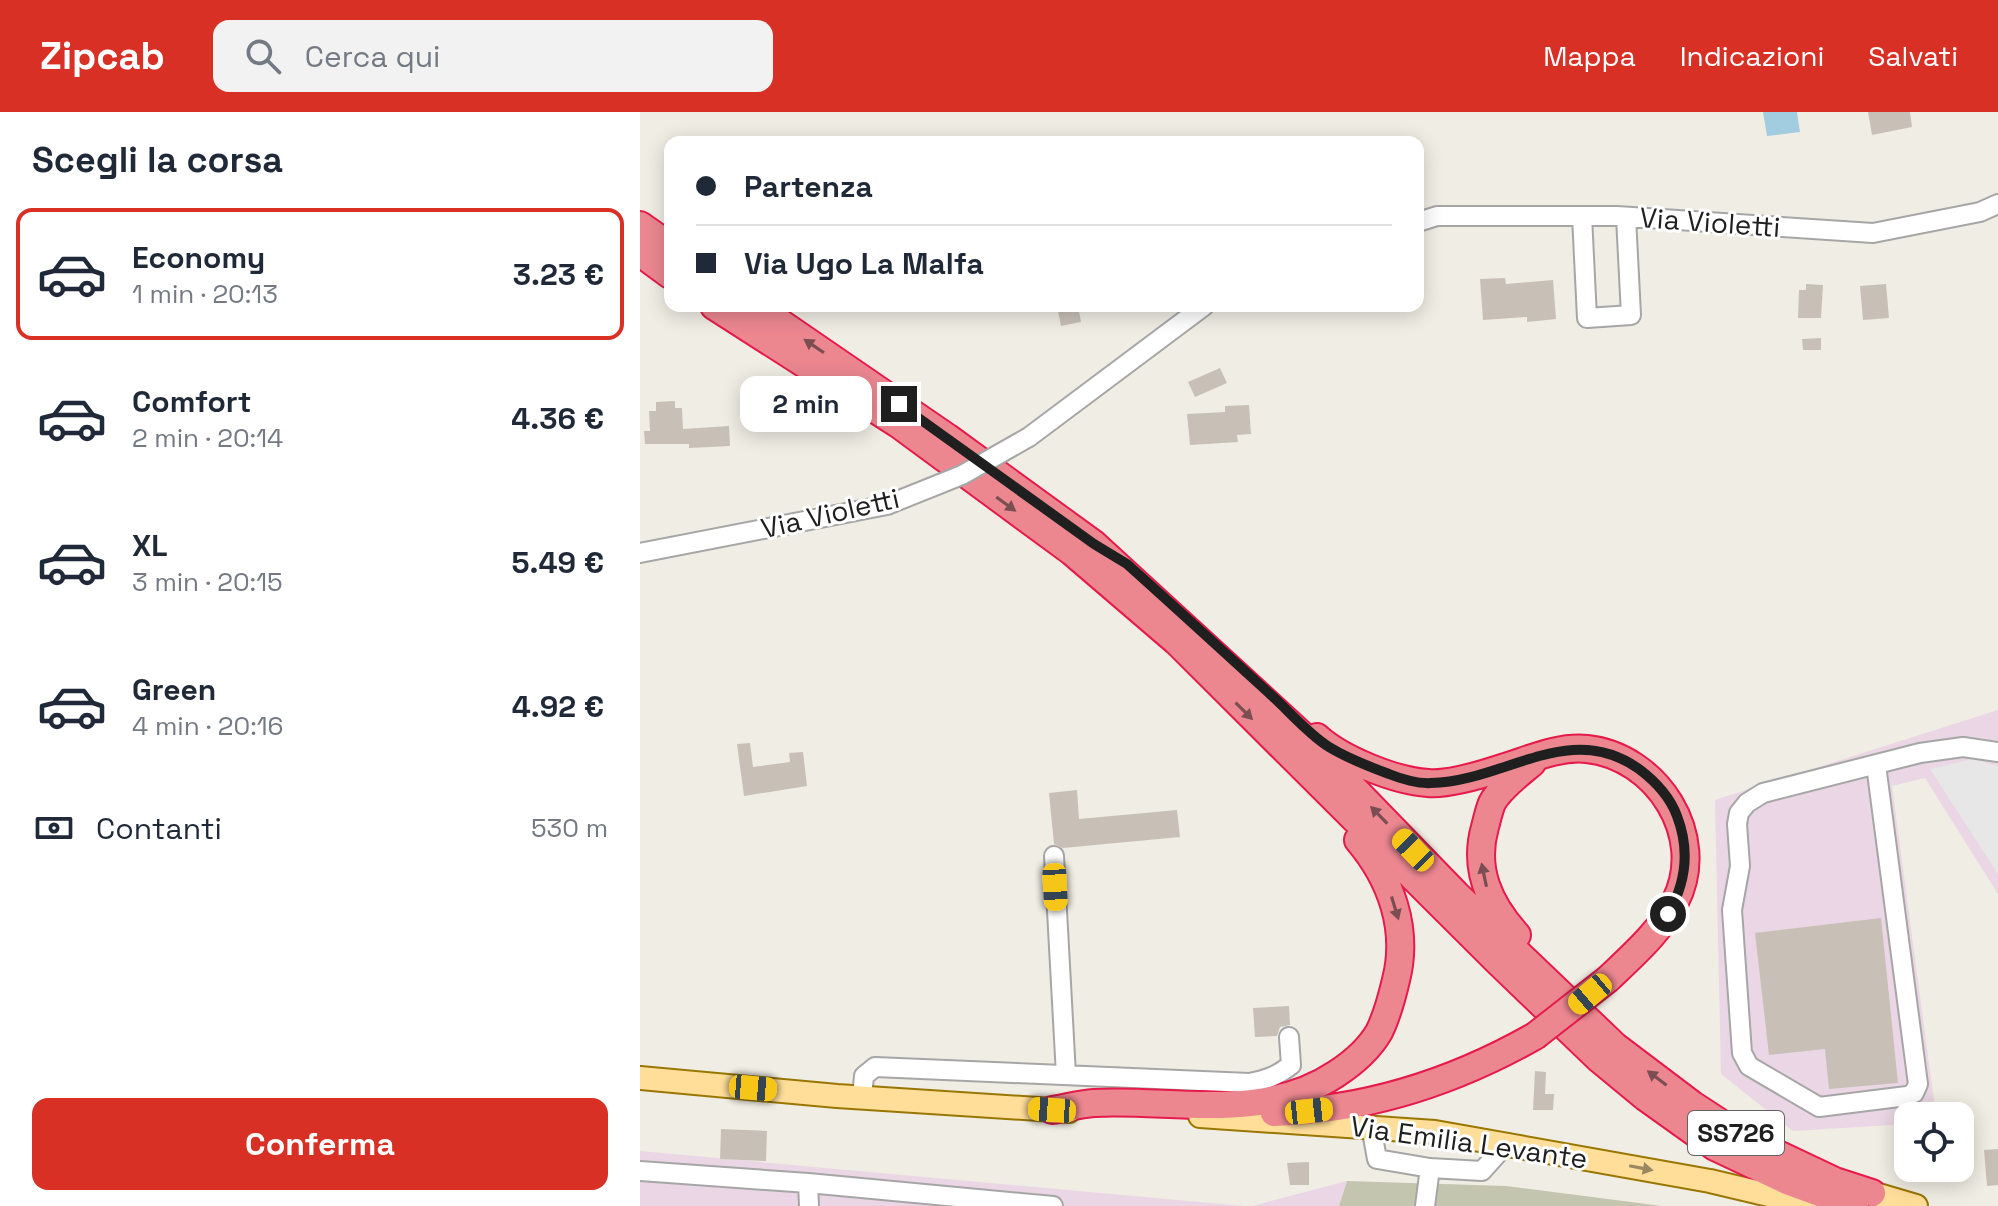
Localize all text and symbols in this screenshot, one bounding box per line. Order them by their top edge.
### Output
search box [213,20,773,92]
text: Zipcab [40,32,165,80]
icon: search [241,34,285,78]
text: Cerca qui [305,37,440,76]
text: Mappa [1543,38,1636,74]
text: Indicazioni [1680,38,1824,74]
text: Salvati [1868,38,1958,74]
text: Scegli la corsa [32,137,283,183]
text: Partenza [744,167,873,206]
street label: Via Violetti [1639,199,1781,245]
icon: car [36,238,108,310]
text: Economy [132,238,265,277]
text: Via Ugo La Malfa [744,244,984,283]
text: 3.23 € [513,255,604,294]
text: 1 min · 20:13 [132,277,278,311]
one-way arrow [803,339,824,354]
callout: 2 min [739,376,871,432]
icon: car [36,382,108,454]
text: Comfort [132,382,251,421]
route end [881,386,917,422]
text: 2 min [772,387,840,421]
text: 4.36 € [511,399,604,438]
text: 2 min · 20:14 [132,421,283,455]
street label: Via Violetti [757,480,903,546]
one-way arrow [996,495,1017,511]
icon: car [36,526,108,598]
text: XL [132,526,168,565]
text: 5.49 € [511,543,604,582]
text: 3 min · 20:15 [132,565,283,599]
icon: car [36,670,108,742]
text: Green [132,670,216,709]
text: 4.92 € [512,687,604,726]
one-way arrow [1235,701,1253,720]
text: 4 min · 20:16 [132,709,284,743]
icon: cash [32,806,76,850]
one-way arrow [1370,806,1389,825]
text: Contanti [96,809,222,848]
text: 530 m [531,811,608,845]
car [1388,824,1438,876]
car [1042,862,1068,912]
one-way arrow [1477,862,1489,887]
one-way arrow [1389,896,1402,920]
route start [1650,896,1686,932]
car [1564,969,1616,1019]
one-way arrow [1646,1070,1667,1086]
car [728,1074,778,1102]
car [1027,1096,1077,1124]
car [1284,1097,1334,1125]
button: Conferma [32,1098,608,1190]
map controls [1894,1102,1974,1182]
button: locate [1894,1102,1974,1182]
street label: Via Emilia Levante [1348,1108,1590,1176]
road number: SS726 [1688,1111,1784,1155]
one-way arrow [1629,1162,1654,1174]

